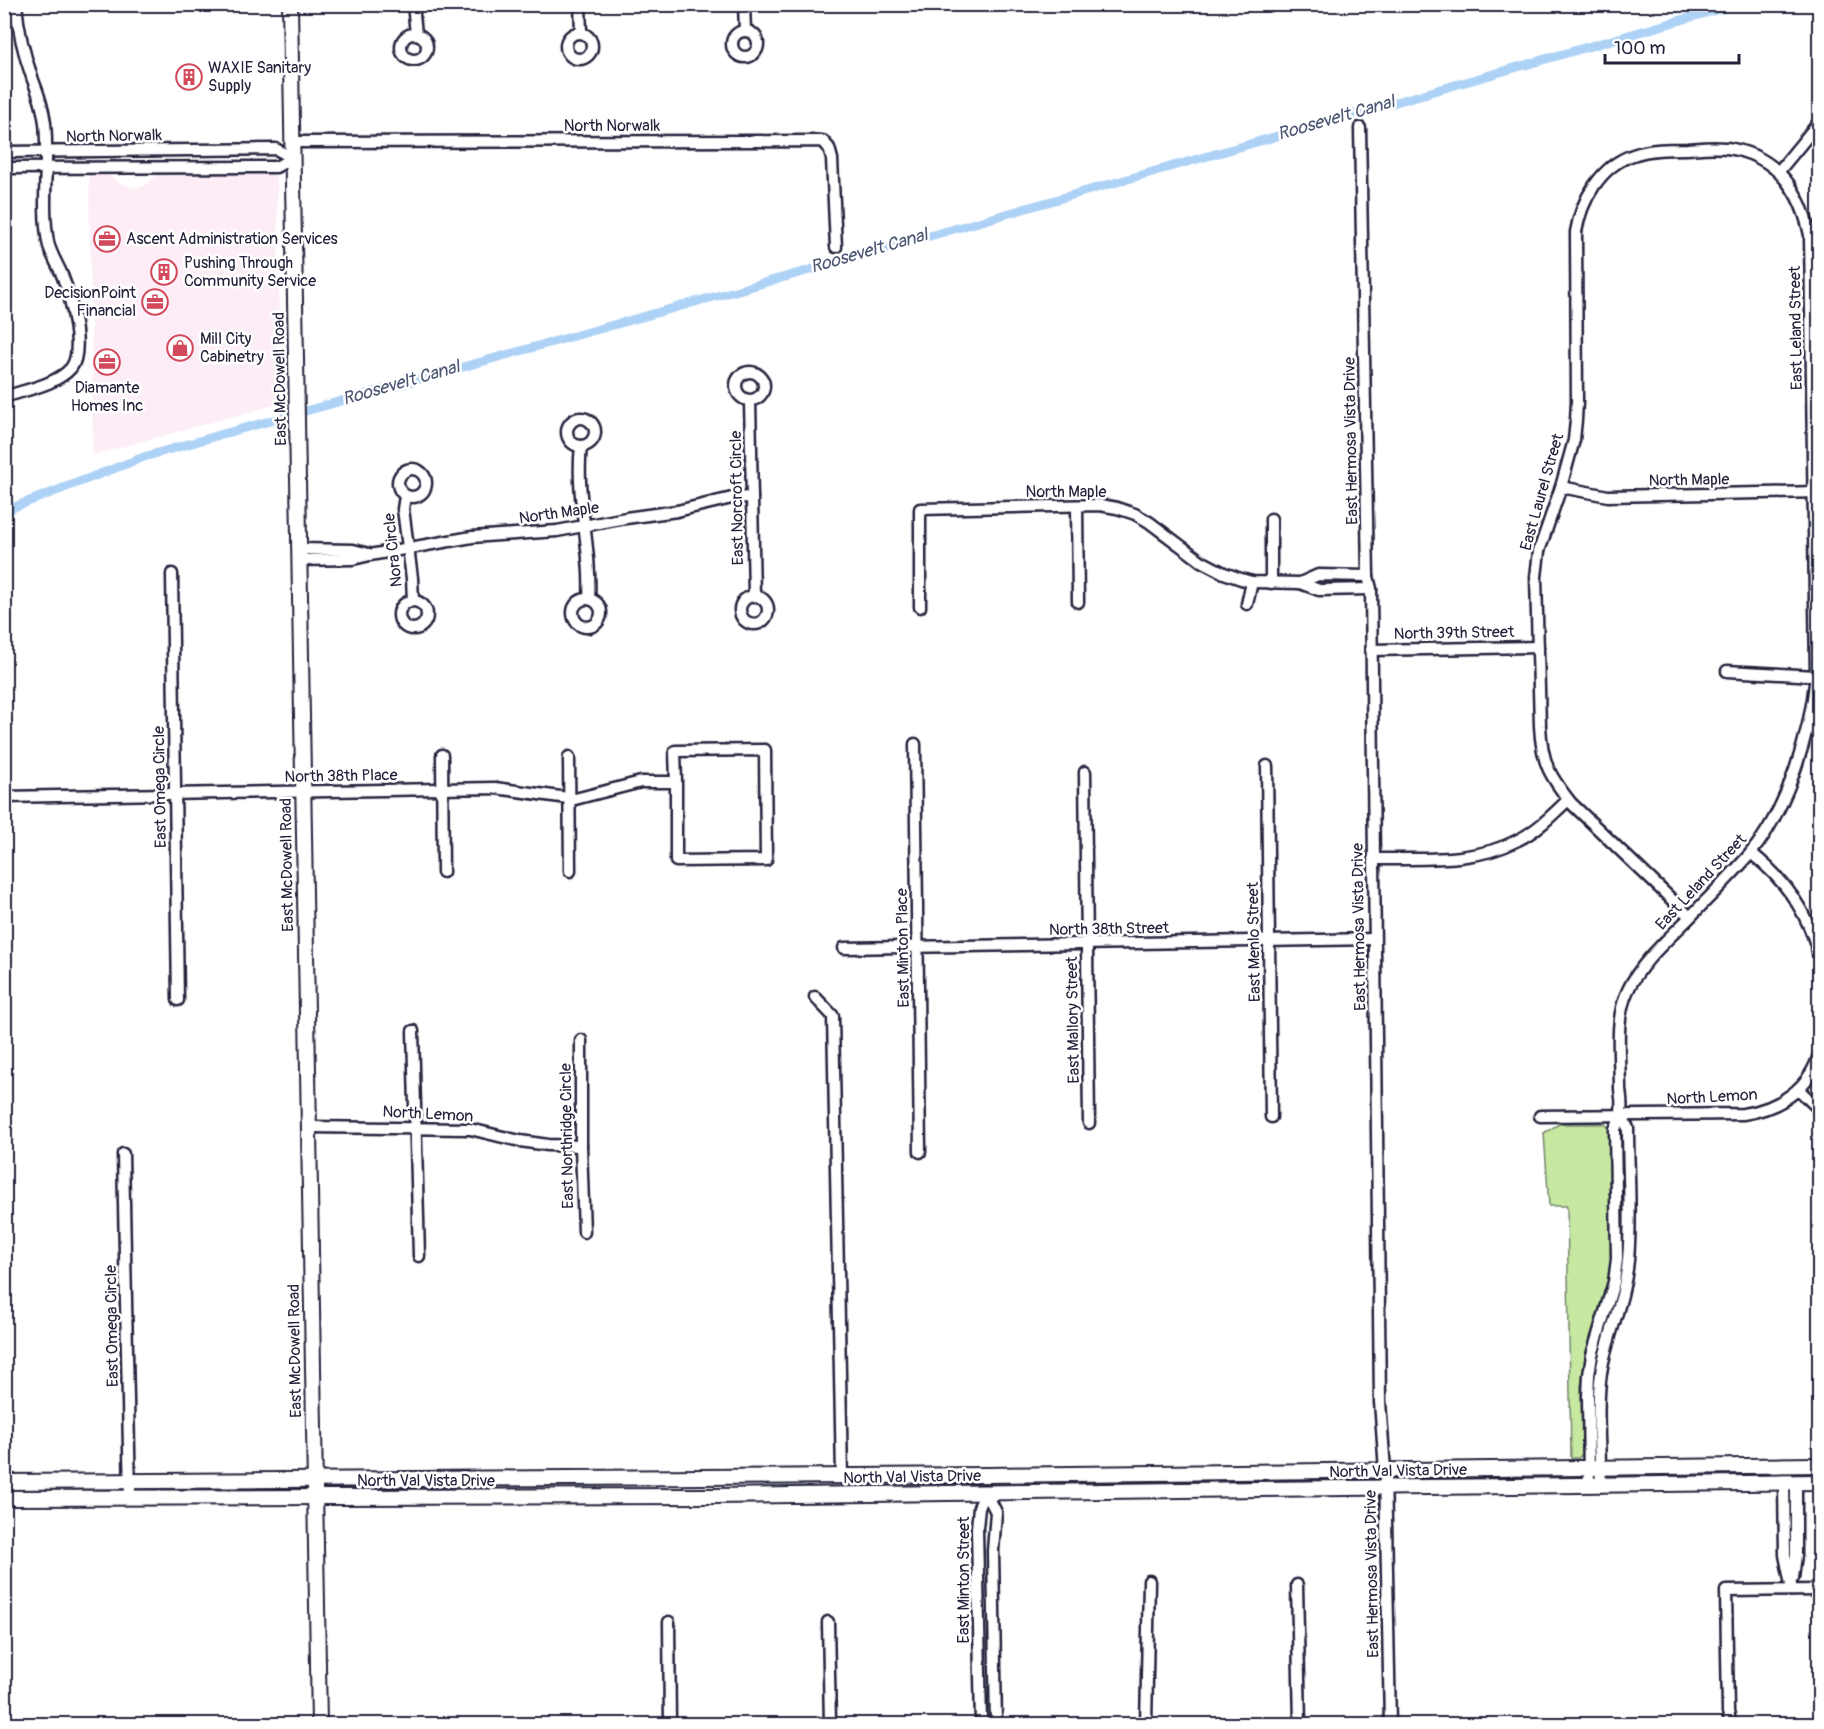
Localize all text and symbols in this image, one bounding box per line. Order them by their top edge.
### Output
scale bar [1605,27,1738,65]
text: 100 m [1614,37,1666,60]
place label: WAXIE Sanitary Supply [208,58,311,96]
building icon: WAXIE Sanitary Supply [174,62,204,92]
water label: Roosevelt Canal [1275,90,1399,146]
street label: North Norwalk [564,116,661,136]
street label: North Norwalk [66,125,163,147]
water label: Roosevelt Canal [808,223,932,279]
office icon: Ascent Administration Services [92,224,122,254]
place label: Ascent Administration Services [126,229,338,249]
place label: Pushing Through Community Service [184,253,316,291]
building icon: Pushing Through Community Service [149,257,179,287]
street label: East Leland Street [1785,265,1807,390]
place label: DecisionPoint Financial [44,283,137,321]
office icon: DecisionPoint Financial [140,287,170,317]
street label: East McDowell Road [269,312,291,446]
place label: Mill City Cabinetry [200,329,264,367]
shop icon: Mill City Cabinetry [165,333,195,363]
office icon: Diamante Homes Inc [92,347,122,377]
water label: Roosevelt Canal [340,355,464,411]
street label: East Hermosa Vista Drive [1340,357,1362,525]
place label: Diamante Homes Inc [71,378,143,416]
street label: East Norcroft Circle [726,430,748,566]
street label: East Laurel Street [1516,431,1568,553]
street label: North Maple [1648,469,1730,491]
street label: North Maple [1026,482,1106,502]
street label: North Maple [518,497,600,529]
street label: Nora Circle [379,512,407,588]
street label: North 39th Street [1394,622,1515,644]
street label: East Omega Circle [149,726,171,848]
street label: North 38th Place [284,765,398,787]
street label: East McDowell Road [276,798,298,932]
street label: East Leland Street [1651,829,1751,934]
street label: East Hermosa Vista Drive [1348,843,1370,1011]
street label: East Menlo Street [1243,881,1265,1002]
street label: East Minton Place [892,888,914,1008]
street label: North 38th Street [1049,918,1170,940]
street label: East Mallory Street [1062,956,1084,1084]
street label: East Northridge Circle [556,1063,578,1209]
street label: North Lemon [1666,1085,1758,1109]
street label: North Lemon [382,1102,474,1126]
street label: East Omega Circle [101,1265,123,1387]
street label: East McDowell Road [284,1284,306,1418]
street label: North Val Vista Drive [1329,1460,1467,1482]
street label: North Val Vista Drive [843,1466,981,1488]
street label: North Val Vista Drive [357,1471,495,1491]
street label: East Hermosa Vista Drive [1361,1490,1383,1658]
street label: East Minton Street [954,1516,974,1643]

